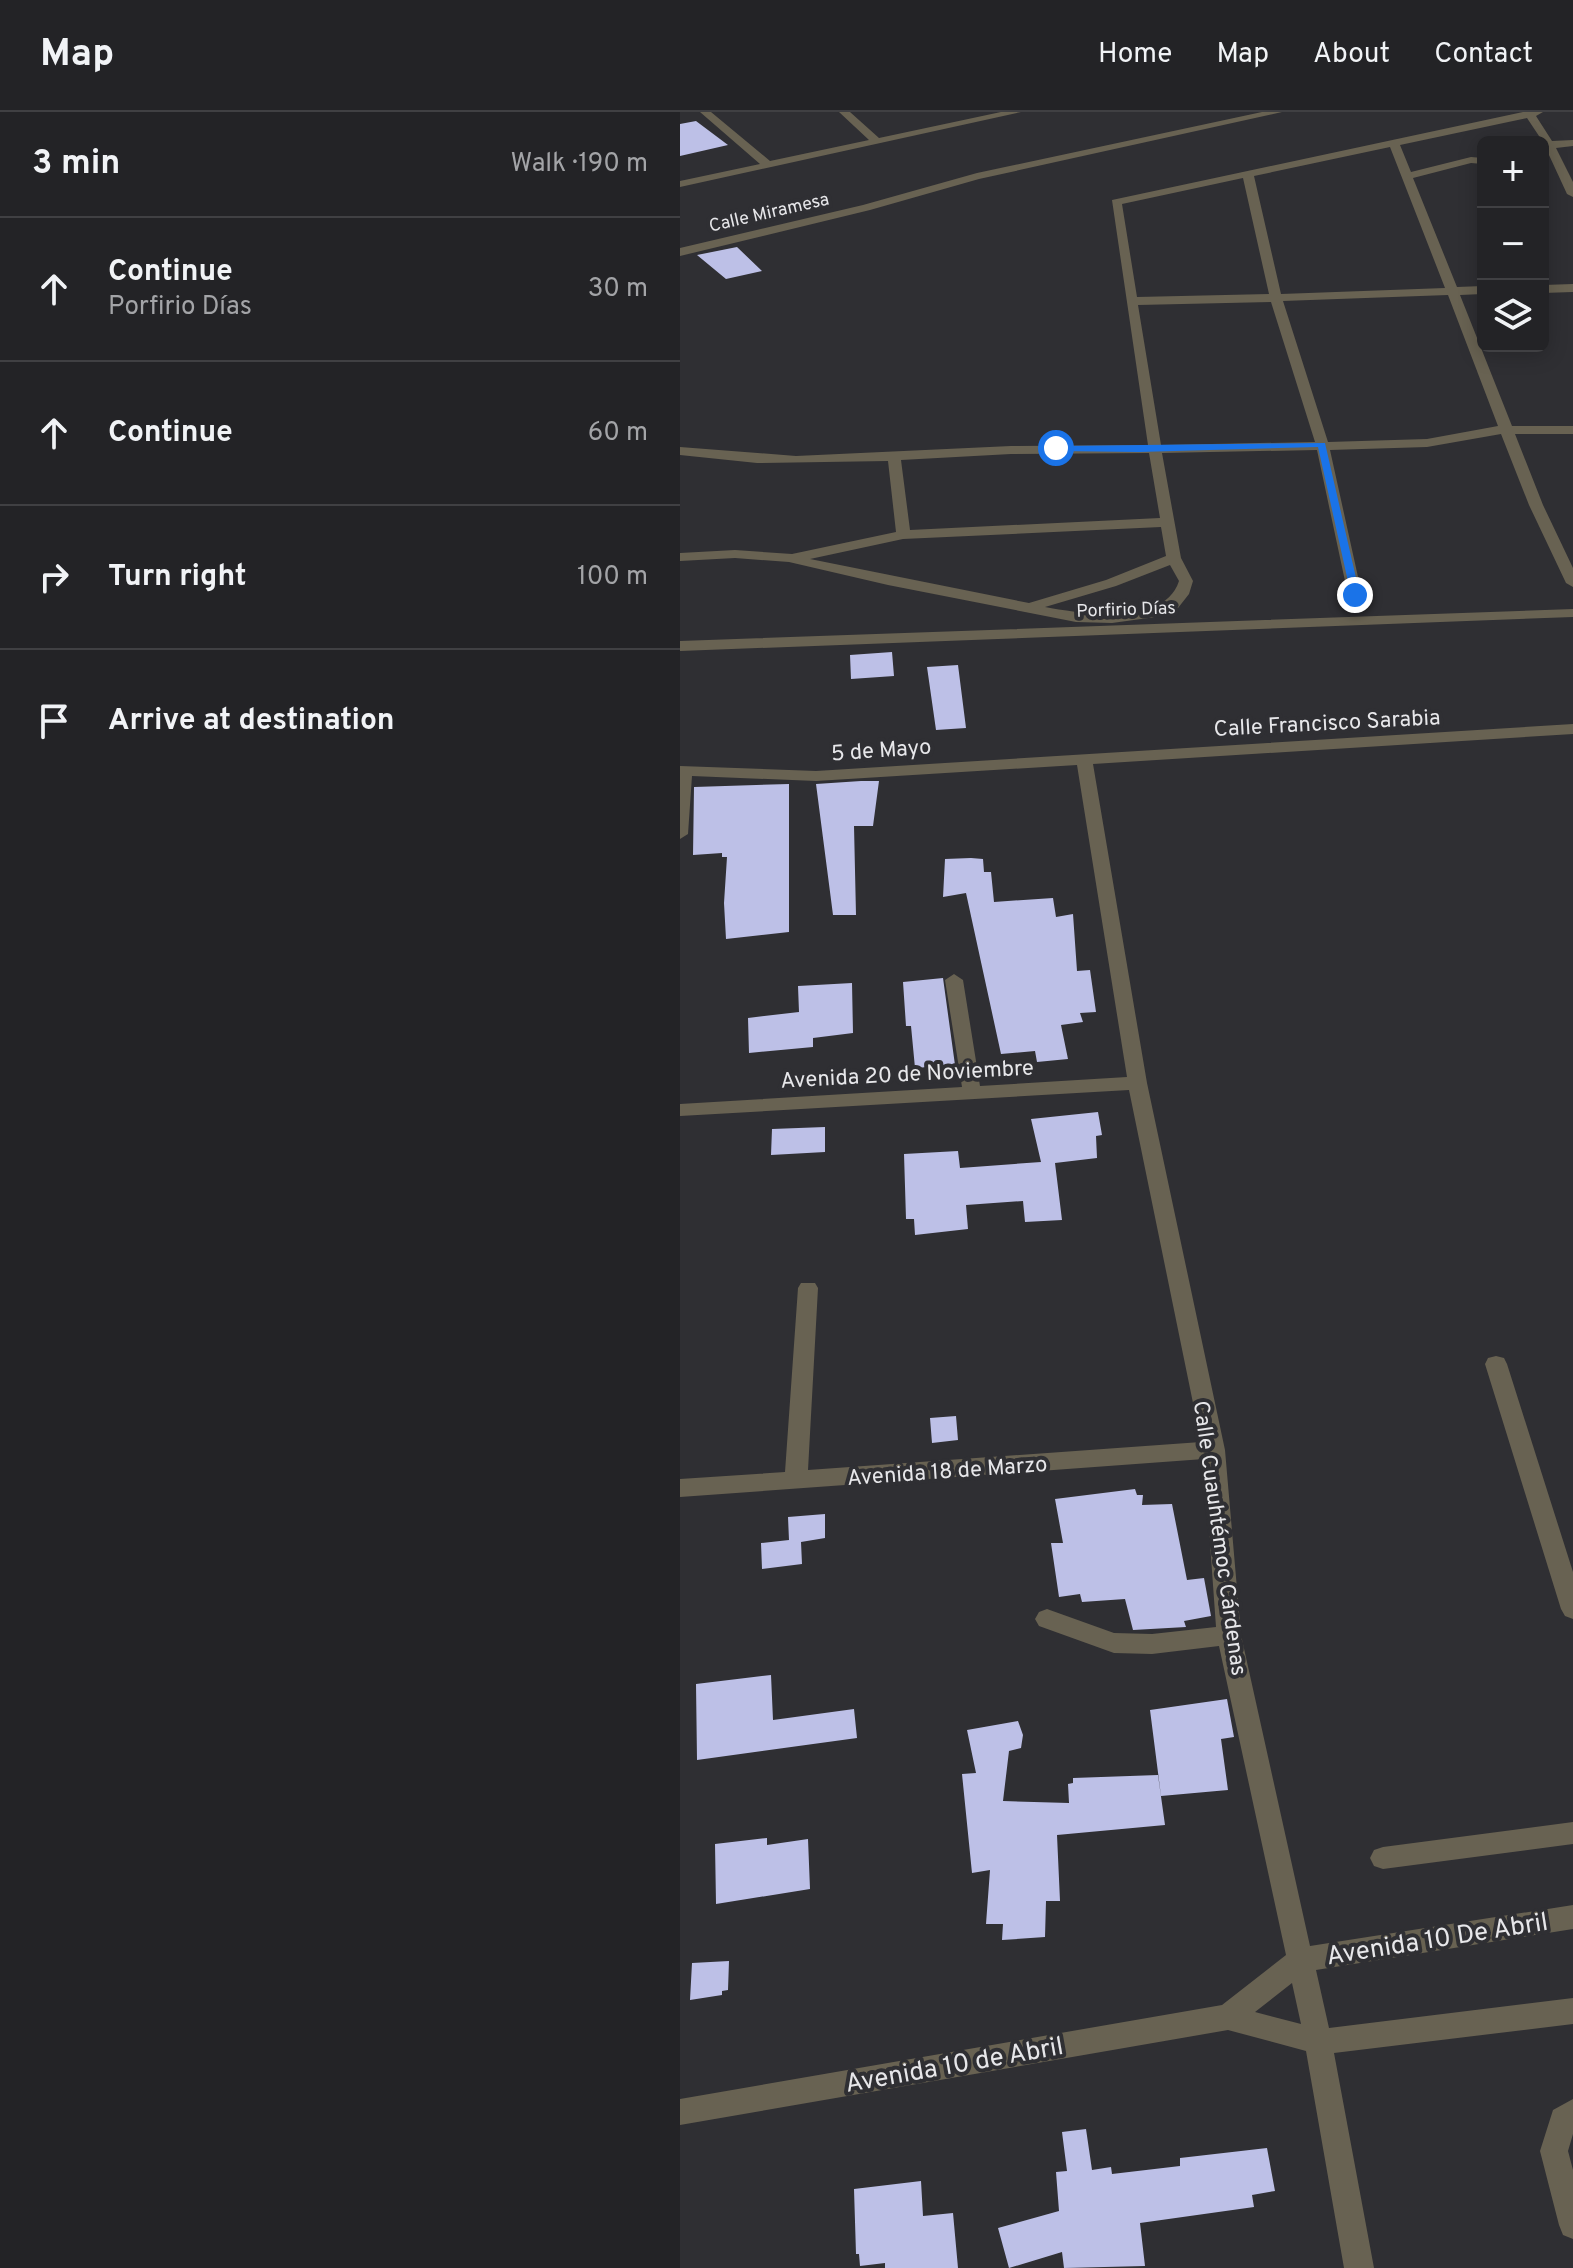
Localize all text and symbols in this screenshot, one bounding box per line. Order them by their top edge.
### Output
text: Map [40,31,114,80]
text: Home [1098,37,1172,73]
text: Map [1216,37,1269,73]
text: About [1313,37,1390,73]
text: Contact [1434,37,1533,73]
map controls [1477,136,1549,352]
button: + [1477,136,1549,208]
text: 3 min [32,143,120,186]
text: Walk · 190 m [510,148,648,181]
street label: Calle Miramesa [707,188,832,238]
button: − [1477,208,1549,280]
text: Continue [108,254,233,291]
icon: ahead [32,267,76,311]
text: 30 m [588,273,648,306]
button: layers [1477,280,1549,352]
text: Porfirio Días [108,291,252,324]
icon: ahead [32,411,76,455]
text: Continue [108,415,233,452]
text: 60 m [588,417,648,450]
route start [1038,430,1074,466]
icon: right [32,555,76,599]
text: Turn right [108,559,246,596]
text: 100 m [577,561,648,594]
route end [1337,577,1373,613]
street label: Porfirio Días [1076,597,1176,624]
icon: arrive [32,699,76,743]
text: Arrive at destination [108,703,394,740]
street label: Calle Francisco Sarabia [1213,705,1441,744]
street label: 5 de Mayo [830,735,932,768]
street label: Avenida 20 de Noviembre [780,1055,1035,1096]
street label: Calle Cuauhtémoc Cárdenas [1186,1399,1251,1678]
street label: Avenida 18 de Marzo [846,1452,1048,1493]
street label: Avenida 10 De Abril [1324,1907,1551,1974]
street label: Avenida 10 de Abril [843,2031,1066,2102]

